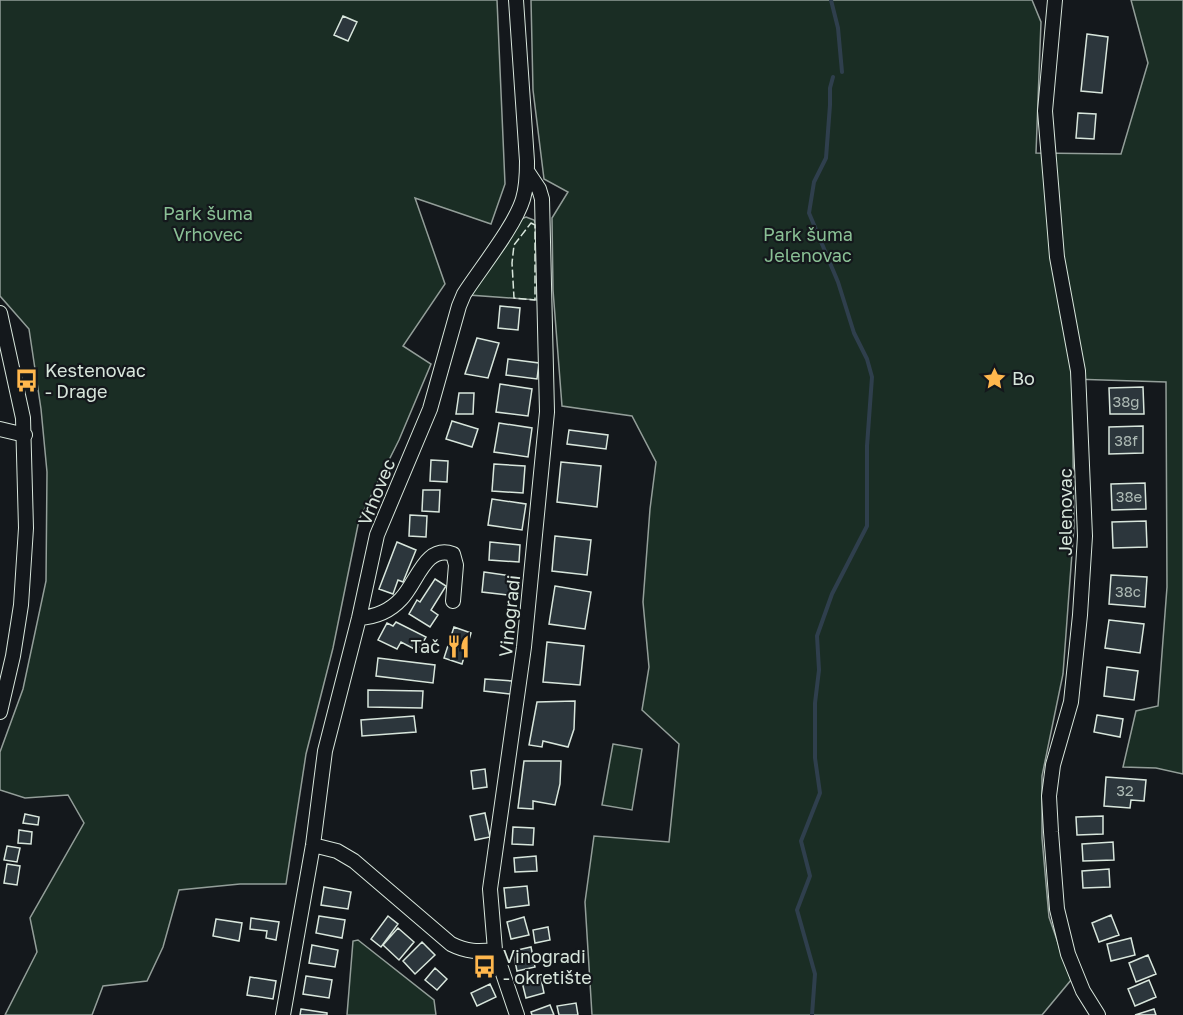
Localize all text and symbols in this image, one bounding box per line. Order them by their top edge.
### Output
park label: Park šuma Vrhovec [163,202,253,245]
park label: Park šuma Jelenovac [763,223,853,266]
place label: Kestenovac - Drage [45,359,146,402]
place icon: Bo [981,365,1007,391]
bus stop icon: Kestenovac - Drage [14,367,40,393]
place label: Bo [1012,367,1035,389]
house number: 38g [1112,392,1140,410]
house number: 38f [1114,431,1138,449]
street label: Vrhovec [353,455,399,528]
street label: Jelenovac [1054,468,1076,556]
house number: 38e [1116,487,1143,505]
street label: Vinogradi [494,574,524,658]
house number: 38c [1115,582,1141,600]
restaurant icon: Tač [445,633,471,659]
place label: Tač [410,635,440,657]
house number: 32 [1116,781,1134,799]
place label: Vinogradi - okretište [503,945,592,988]
bus stop icon: Vinogradi - okretište [472,953,498,979]

